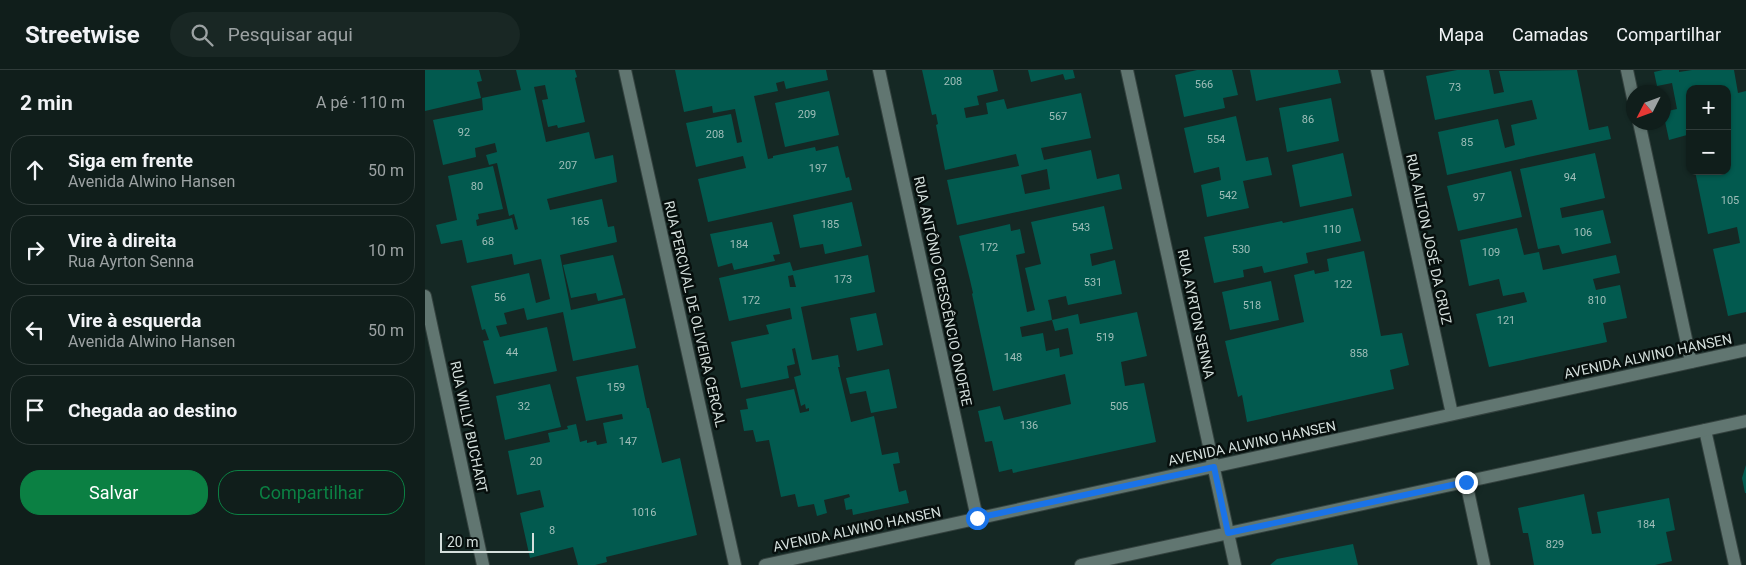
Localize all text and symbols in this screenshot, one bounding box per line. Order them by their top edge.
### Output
search box [170,12,520,57]
text: Streetwise [25,21,140,49]
icon: search [188,21,216,49]
text: Pesquisar aqui [228,23,353,46]
text: Mapa [1439,24,1484,45]
text: Camadas [1512,24,1588,45]
text: Compartilhar [1616,24,1721,45]
house number: 208 [944,75,962,88]
house number: 566 [1195,78,1213,91]
house number: 73 [1449,81,1461,94]
north arrow [1626,85,1671,130]
map controls [1686,85,1731,175]
button: + [1686,85,1731,130]
text: 2 min [20,91,73,115]
text: A pé · 110 m [316,93,405,112]
house number: 209 [798,108,816,121]
house number: 567 [1049,110,1067,123]
house number: 86 [1302,113,1314,126]
house number: 92 [458,126,470,139]
house number: 208 [706,128,724,141]
button: − [1686,130,1731,175]
house number: 554 [1207,133,1225,146]
house number: 85 [1461,136,1473,149]
text: Siga em frente [68,149,193,172]
street label: RUA AILTON JOSÉ DA CRUZ [1403,152,1456,326]
icon: ahead [21,156,49,184]
house number: 207 [559,159,577,172]
text: 50 m [368,161,404,180]
house number: 197 [809,162,827,175]
house number: 94 [1564,171,1576,184]
text: Avenida Alwino Hansen [68,172,235,191]
street label: RUA ANTÔNIO CRESCÊNCIO ONOFRE [911,174,976,407]
house number: 80 [471,180,483,193]
house number: 542 [1219,189,1237,202]
house number: 97 [1473,191,1485,204]
house number: 105 [1721,194,1739,207]
street label: RUA PERCIVAL DE OLIVEIRA CERCAL [661,199,729,429]
house number: 165 [571,215,589,228]
house number: 185 [821,218,839,231]
house number: 543 [1072,221,1090,234]
house number: 110 [1323,223,1341,236]
house number: 106 [1574,226,1592,239]
text: Vire à direita [68,229,177,252]
house number: 68 [482,235,494,248]
icon: right [21,236,49,264]
house number: 184 [730,238,748,251]
text: 10 m [368,241,404,260]
house number: 172 [980,241,998,254]
house number: 530 [1232,243,1250,256]
house number: 109 [1482,246,1500,259]
street label: RUA AYRTON SENNA [1174,248,1218,380]
text: Rua Ayrton Senna [68,252,194,271]
house number: 173 [834,273,852,286]
house number: 531 [1084,276,1102,289]
house number: 122 [1334,278,1352,291]
house number: 56 [494,291,506,304]
house number: 172 [742,294,760,307]
house number: 810 [1588,294,1606,307]
house number: 518 [1243,299,1261,312]
text: Vire à esquerda [68,309,201,332]
house number: 121 [1497,314,1515,327]
icon: left [21,316,49,344]
text: 50 m [368,321,404,340]
street label: AVENIDA ALWINO HANSEN [1563,330,1733,382]
house number: 519 [1096,331,1114,344]
text: Avenida Alwino Hansen [68,332,235,351]
house number: 44 [506,346,518,359]
house number: 858 [1350,347,1368,360]
house number: 148 [1004,351,1022,364]
street label: RUA WILLY BUCHART [447,360,491,495]
house number: 159 [607,381,625,394]
icon: arrive [21,396,49,424]
text: Chegada ao destino [68,399,237,422]
house number: 32 [518,400,530,413]
house number: 505 [1110,400,1128,413]
street label: AVENIDA ALWINO HANSEN [1167,417,1337,469]
house number: 136 [1020,419,1038,432]
house number: 147 [619,435,637,448]
house number: 20 [530,455,542,468]
button: Salvar [20,470,208,515]
button: Compartilhar [218,470,405,515]
route end [1455,471,1478,494]
street label: AVENIDA ALWINO HANSEN [772,503,942,555]
house number: 1016 [632,506,656,519]
route start [966,507,989,530]
house number: 184 [1637,518,1655,531]
house number: 8 [549,524,555,537]
scale bar [440,530,534,553]
text: 20 m [447,534,479,550]
house number: 829 [1546,538,1564,551]

